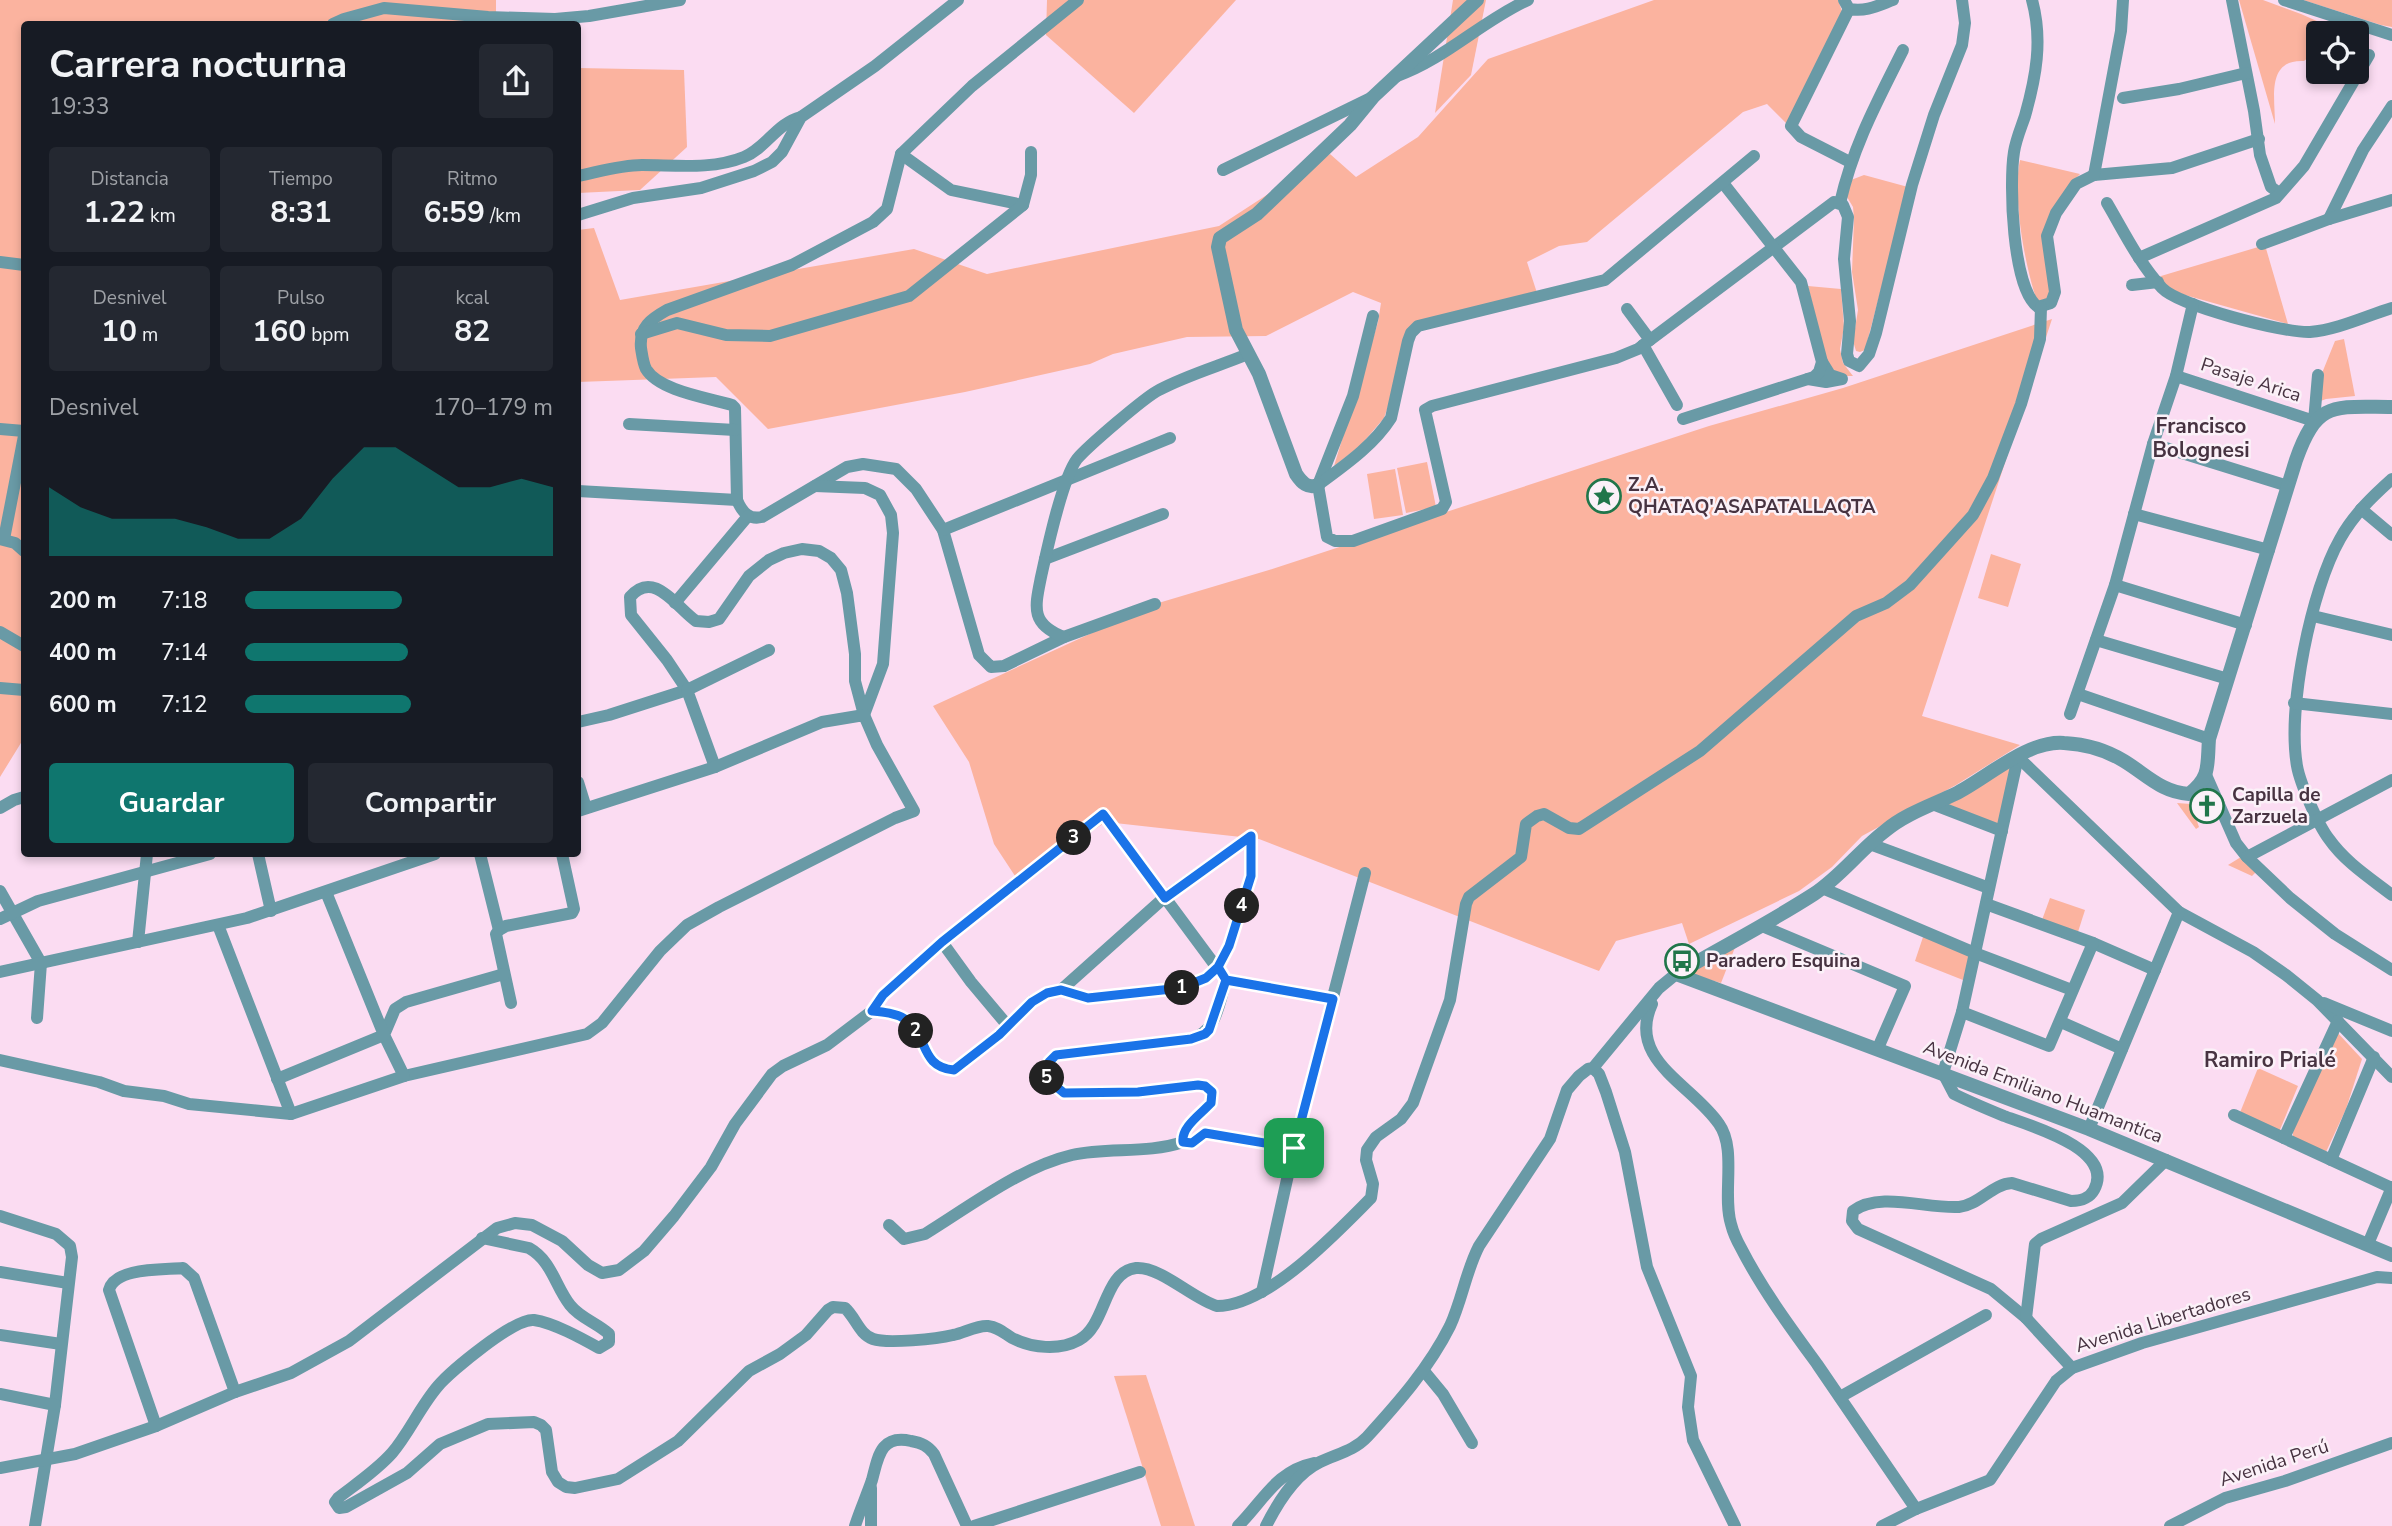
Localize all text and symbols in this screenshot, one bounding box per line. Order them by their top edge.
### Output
map controls [2306,21,2369,84]
button: locate [2306,21,2369,84]
text: Carrera nocturna [49,39,347,90]
button: share [479,44,553,118]
text: 19:33 [49,91,109,122]
text: Distancia [90,166,169,192]
text: Tiempo [269,166,333,192]
text: Ritmo [447,166,498,192]
text: 1.22 [84,192,145,233]
text: 8:31 [270,192,332,233]
text: 6:59 [424,192,485,233]
text: km [145,203,176,229]
text: /km [485,203,521,229]
text: Desnivel [93,285,167,311]
text: Pulso [277,285,325,311]
text: kcal [455,285,489,311]
text: 10 [101,311,137,352]
text: 160 [252,311,306,352]
text: 82 [454,311,490,352]
text: m [137,322,158,348]
text: bpm [306,322,350,348]
street label: Pasaje Arica [2197,352,2305,408]
text: Desnivel [49,392,139,423]
text: 170–179 m [433,392,553,423]
district label: Francisco Bolognesi [2152,412,2250,464]
place label: Z.A. QHATAQ'ASAPATALLAQTA [1628,472,1876,520]
place icon: Z.A. QHATAQ'ASAPATALLAQTA [1585,477,1623,515]
text: 200 m [49,585,117,616]
text: 7:18 [161,585,208,616]
text: 400 m [49,637,117,668]
text: 7:14 [161,637,208,668]
text: 600 m [49,689,117,720]
text: 7:12 [161,689,208,720]
button: Guardar [49,763,294,843]
button: Compartir [308,763,553,843]
place label: Capilla de Zarzuela [2232,782,2321,830]
church icon: Capilla de Zarzuela [2188,787,2226,825]
pin: 3 [1056,820,1092,856]
text: 3 [1068,824,1079,850]
pin: 4 [1224,888,1260,923]
text: 4 [1236,892,1247,918]
bus stop icon: Paradero Esquina [1663,942,1701,980]
place label: Paradero Esquina [1706,948,1860,974]
pin: 1 [1164,970,1200,1006]
text: 1 [1176,974,1187,1000]
pin: 2 [898,1014,934,1048]
text: 2 [910,1017,921,1043]
street label: Avenida Emiliano Huamantica [1919,1034,2167,1150]
district label: Ramiro Prialé [2204,1046,2336,1074]
pin: 5 [1030,1060,1064,1096]
text: 5 [1041,1064,1052,1090]
pin [1264,1118,1324,1178]
icon: arrive [1275,1129,1313,1167]
street label: Avenida Libertadores [2072,1281,2254,1359]
street label: Avenida Perú [2216,1433,2332,1493]

